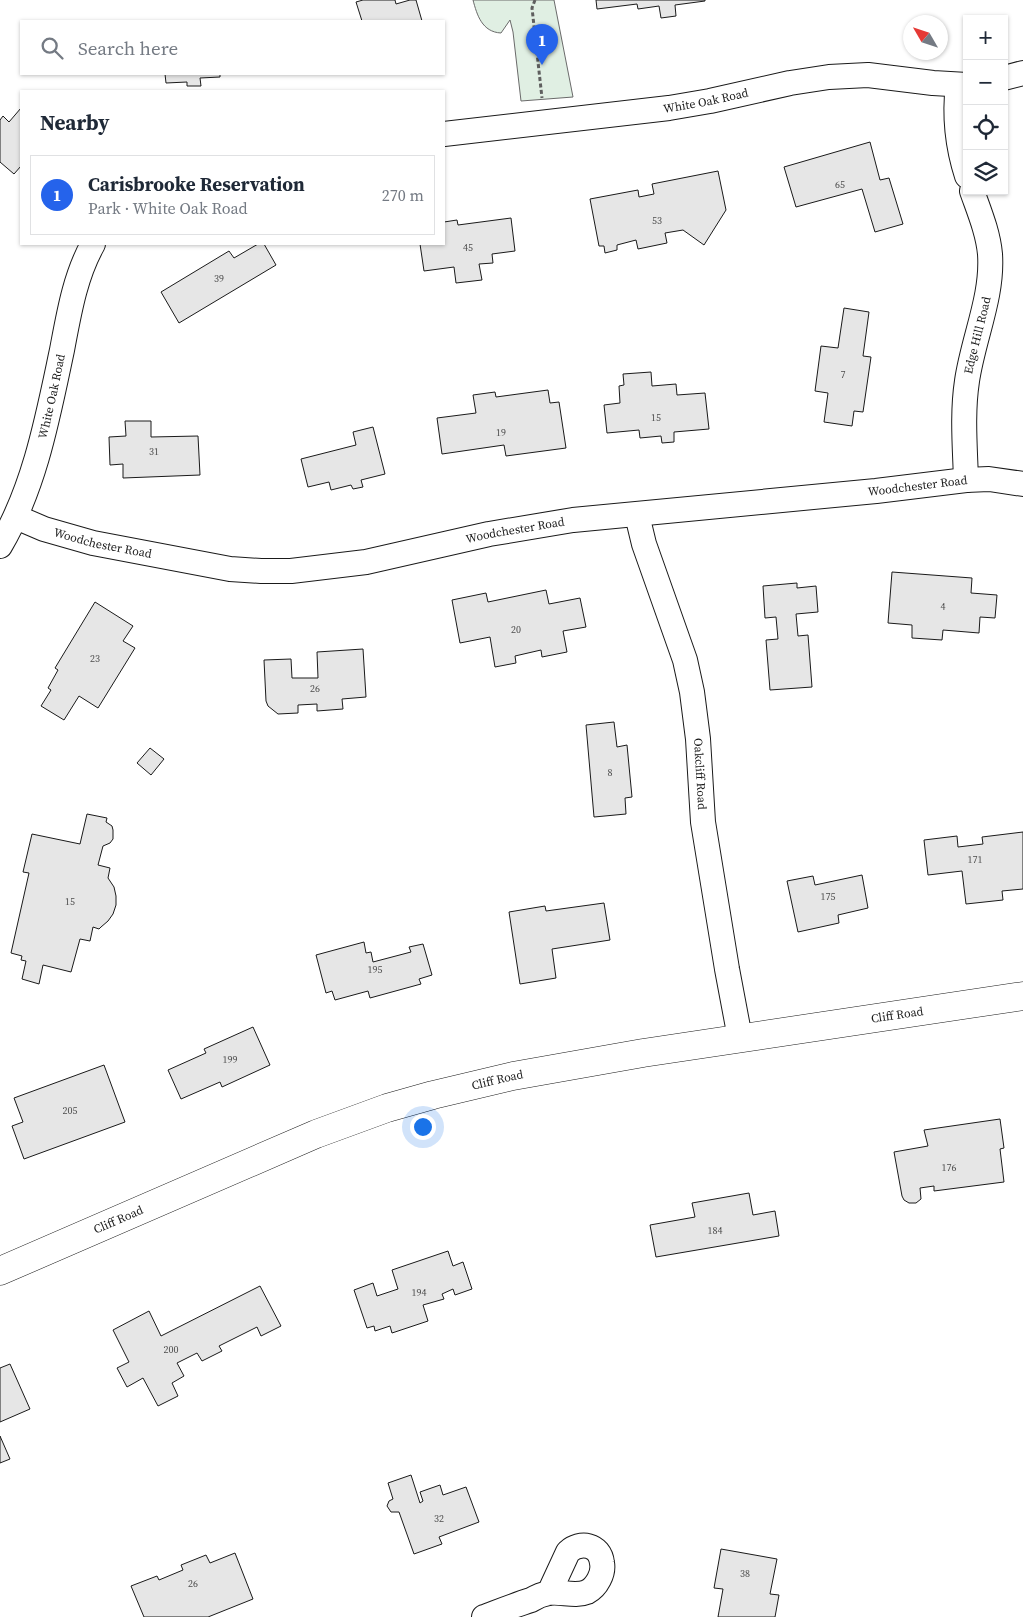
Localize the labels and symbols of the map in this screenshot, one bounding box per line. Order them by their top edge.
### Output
north arrow [903,15,948,60]
pin: 1 [526,24,558,65]
street label: White Oak Road [662,85,750,117]
house number: 65 [835,178,845,191]
house number: 53 [652,214,662,227]
house number: 45 [463,241,473,254]
house number: 39 [214,272,224,285]
street label: Edge Hill Road [960,295,995,375]
street label: White Oak Road [34,352,69,440]
house number: 7 [841,368,846,381]
house number: 15 [651,411,661,424]
house number: 19 [496,426,506,439]
house number: 31 [149,445,159,458]
street label: Woodchester Road [867,472,968,500]
street label: Woodchester Road [464,514,566,547]
street label: Woodchester Road [52,524,153,562]
house number: 4 [941,600,946,613]
house number: 20 [511,623,521,636]
house number: 23 [90,652,100,665]
house number: 26 [310,682,320,695]
street label: Oakcliff Road [690,738,710,810]
house number: 8 [608,766,613,779]
house number: 171 [968,853,983,866]
house number: 175 [821,890,836,903]
house number: 15 [65,895,75,908]
house number: 195 [368,963,383,976]
street label: Cliff Road [870,1003,924,1027]
house number: 199 [223,1053,238,1066]
street label: Cliff Road [470,1066,525,1094]
house number: 205 [63,1104,78,1117]
your location [410,1114,436,1140]
house number: 176 [942,1161,957,1174]
street label: Cliff Road [91,1202,146,1238]
house number: 184 [708,1224,723,1237]
house number: 194 [412,1286,427,1299]
house number: 200 [164,1343,179,1356]
house number: 32 [434,1512,444,1525]
house number: 38 [740,1567,750,1580]
house number: 26 [188,1577,198,1590]

